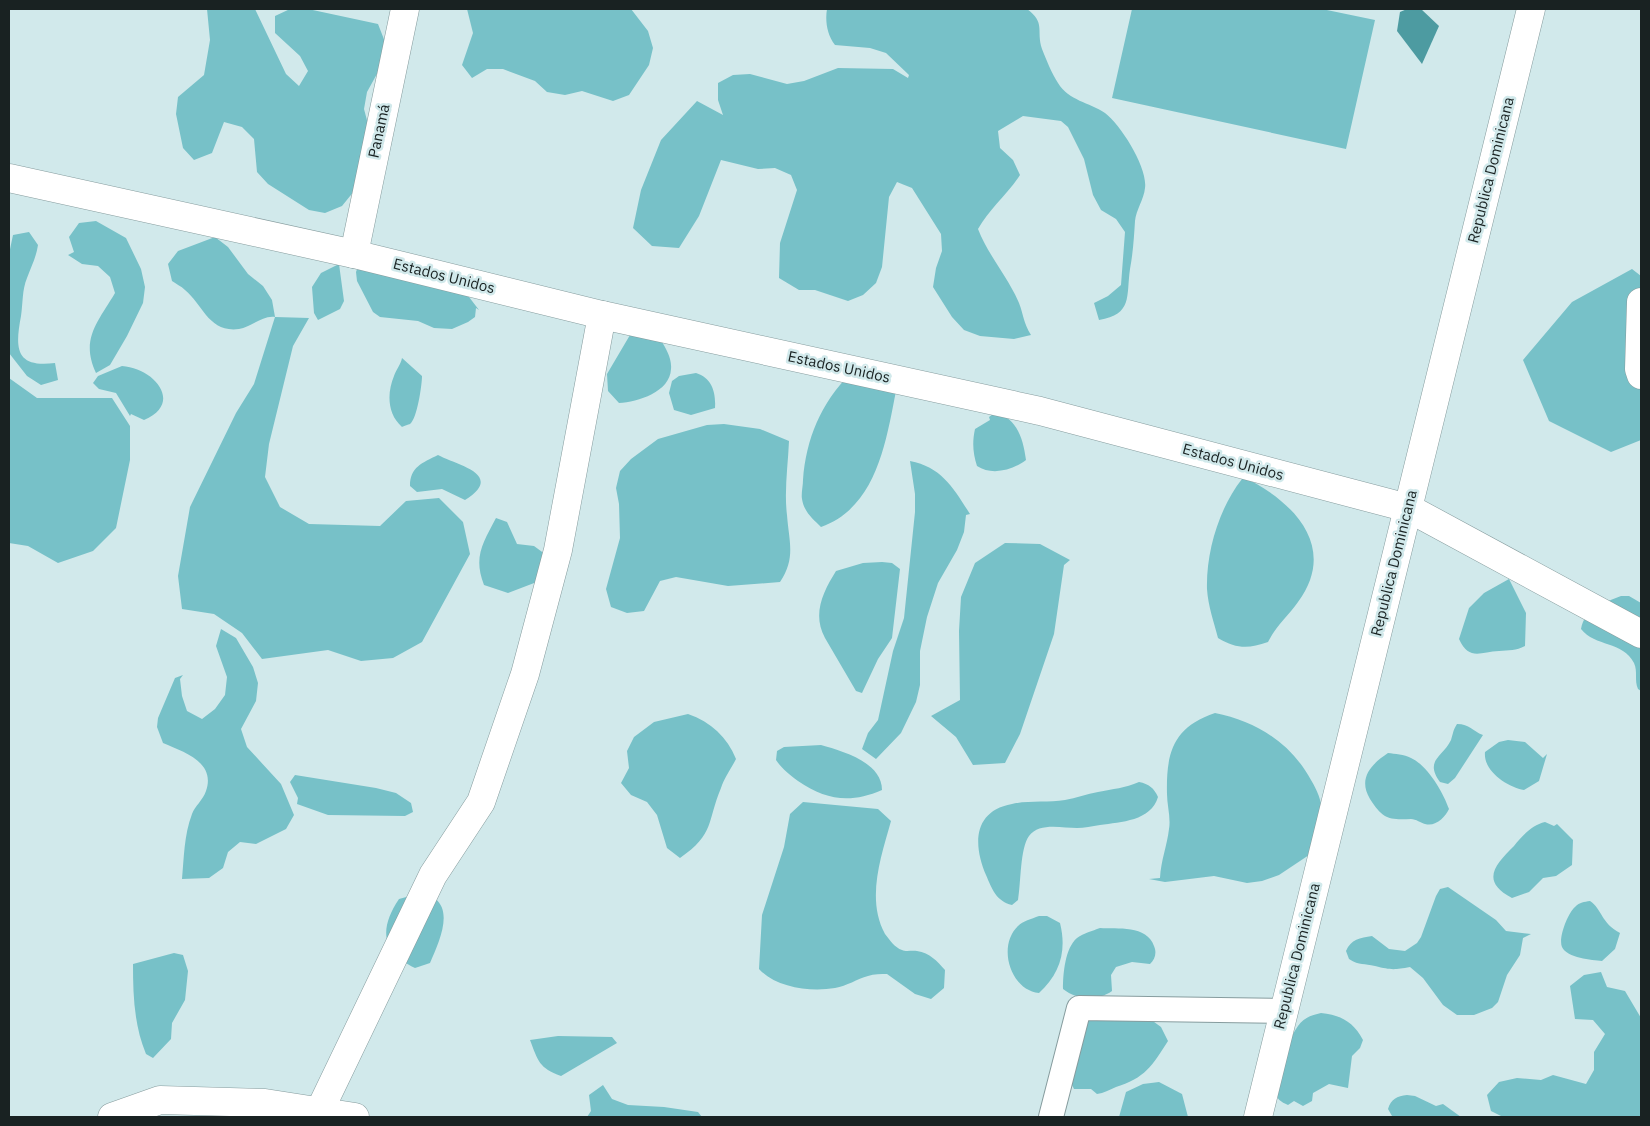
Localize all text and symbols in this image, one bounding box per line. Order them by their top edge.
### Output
street label: Republica Dominicana [1463,95,1518,245]
street label: Panamá [364,102,393,160]
street label: Estados Unidos [391,254,497,297]
street label: Estados Unidos [786,346,892,387]
street label: Estados Unidos [1180,439,1286,484]
street label: Republica Dominicana [1366,488,1421,638]
street label: Republica Dominicana [1269,881,1324,1031]

